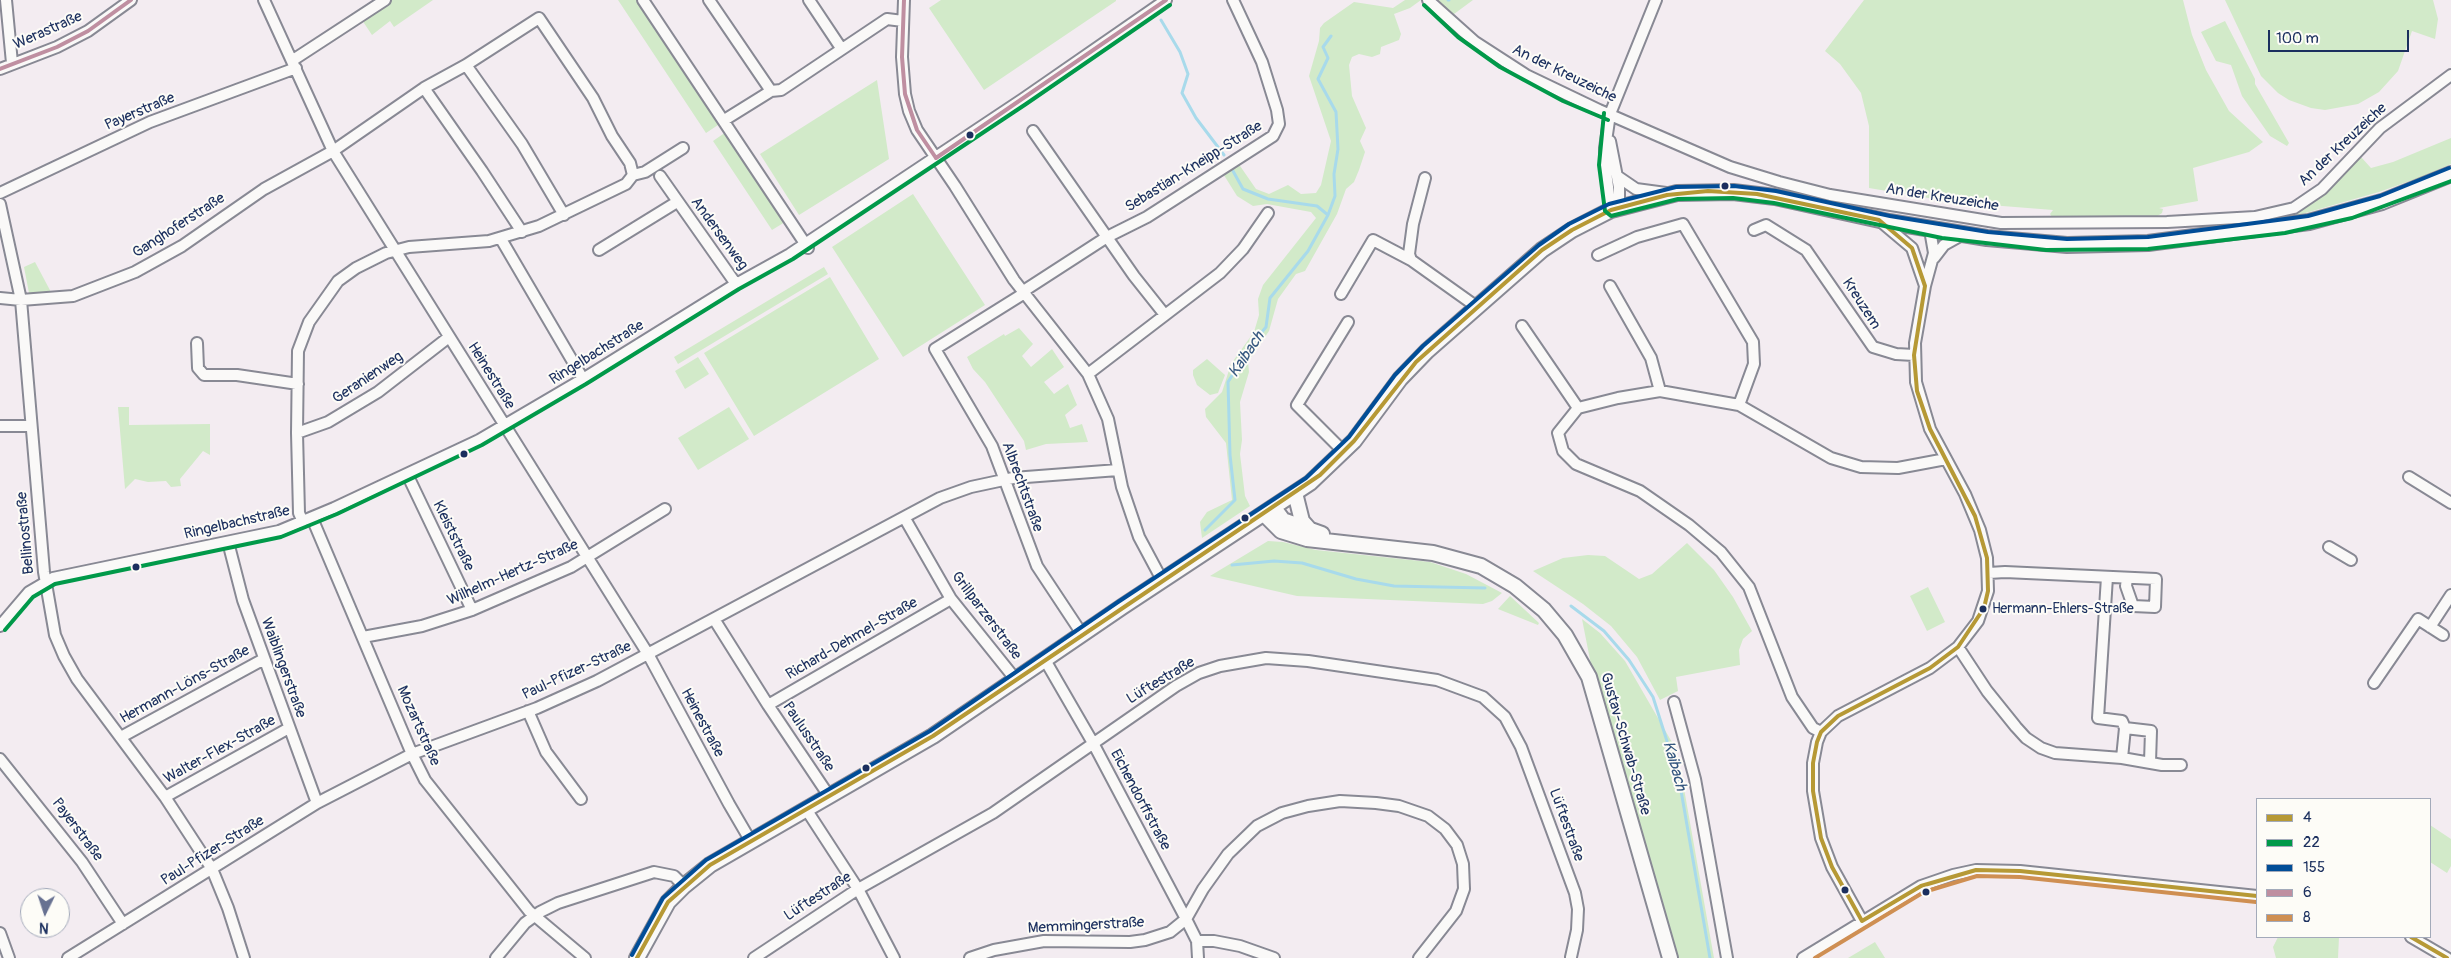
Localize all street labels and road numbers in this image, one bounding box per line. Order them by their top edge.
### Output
street label: Werastraße [11,8,85,54]
street label: An der Kreuzeiche [1509,41,1619,107]
street label: Payerstraße [102,89,178,135]
street label: An der Kreuzeiche [2295,100,2391,190]
street label: Sebastian-Kneipp-Straße [1122,117,1266,217]
street label: An der Kreuzeiche [1884,180,2000,216]
street label: Ganghoferstraße [130,189,228,263]
street label: Andersenweg [686,194,752,274]
street label: Kreuzem [1838,275,1884,333]
street label: Ringelbachstraße [546,317,648,389]
street label: Heinestraße [463,339,519,413]
street label: Geranienweg [329,348,407,408]
street label: Albrechtstraße [997,440,1047,534]
street label: Bellinostraße [13,491,39,575]
street label: Kleiststraße [428,498,478,574]
street label: Ringelbachstraße [182,502,292,544]
street label: Wilhelm-Hertz-Straße [445,536,581,610]
street label: Grillparzerstraße [947,568,1025,664]
street label: Richard-Dehmel-Straße [783,594,921,684]
street label: Waiblingerstraße [257,615,309,721]
street label: Paul-Pfizer-Straße [520,638,634,704]
street label: Hermann-Löns-Straße [117,642,253,728]
street label: Lüftestraße [1124,654,1198,708]
street label: Gustav-Schwab-Straße [1596,671,1654,817]
street label: Mozartstraße [392,683,444,769]
street label: Heinestraße [676,686,728,760]
street label: Paulusstraße [778,699,838,775]
street label: Walter-Flex-Straße [161,712,279,788]
street label: Eichendorffstraße [1106,746,1174,854]
street label: Lüftestraße [1544,786,1588,864]
street label: Payerstraße [47,795,107,865]
street label: Paul-Pfizer-Straße [158,812,268,890]
street label: Lüftestraße [781,869,855,925]
street label: Memmingerstraße [1027,914,1145,938]

